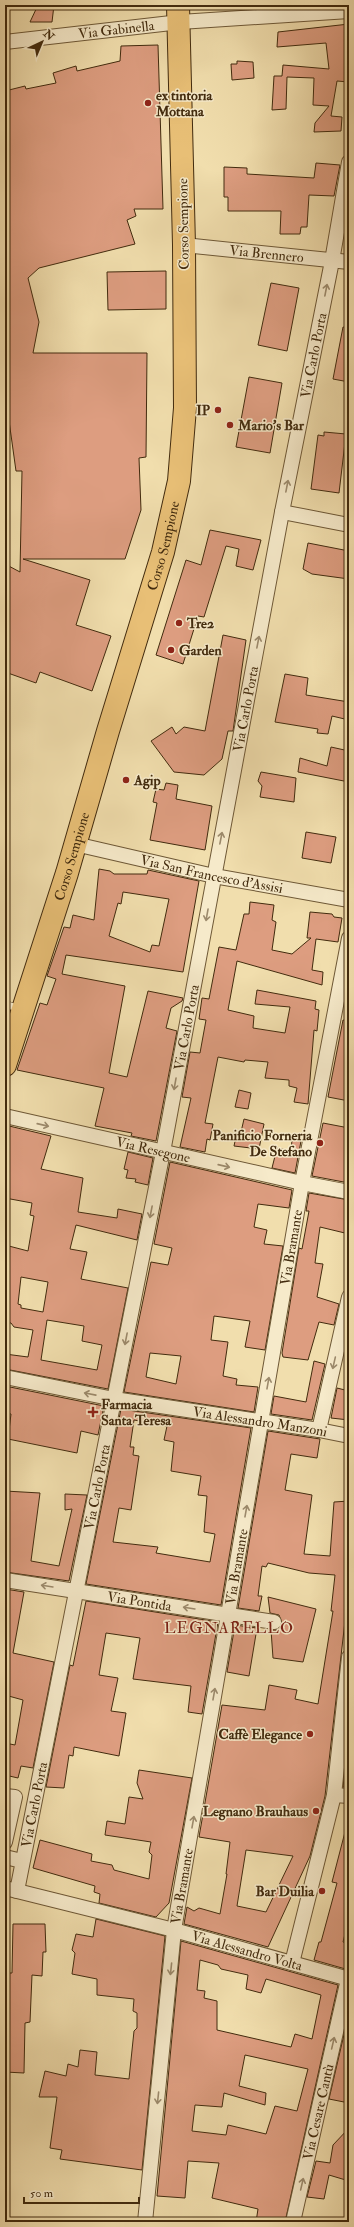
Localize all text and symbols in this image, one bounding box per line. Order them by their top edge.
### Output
street label: Via Gabinella [77,17,156,43]
north arrow [22,22,62,62]
text: N [40,26,57,44]
place label: ex tintoria Mottana [155,87,214,120]
marker: ex tintoria Mottana [143,98,153,108]
street label: Corso Sempione [174,178,194,270]
street label: Via Brennero [228,242,305,266]
one-way arrow [323,284,331,297]
street label: Via Carlo Porta [297,311,331,400]
place label: IP [196,402,211,419]
marker: IP [213,405,223,415]
place label: Mario's Bar [237,417,305,434]
marker: Mario's Bar [225,420,235,430]
one-way arrow [284,480,292,493]
street label: Corso Sempione [144,499,183,593]
place label: Tre2 [186,615,214,632]
marker: Tre2 [174,618,184,628]
one-way arrow [254,635,262,648]
place label: Garden [179,642,222,659]
marker: Garden [166,645,176,655]
street label: Via Carlo Porta [230,665,262,753]
place label: Agip [133,772,161,790]
marker: Agip [121,775,131,785]
street label: Corso Sempione [51,810,93,903]
one-way arrow [217,832,225,845]
street label: Via San Francesco d'Assisi [139,851,284,897]
one-way arrow [202,908,210,921]
street label: Via Carlo Porta [170,983,203,1072]
one-way arrow [171,1077,179,1090]
one-way arrow [36,1121,49,1129]
place label: Panificio Forneria De Stefano [213,1127,313,1160]
street label: Via Resegone [114,1133,192,1167]
marker: Panificio Forneria De Stefano [315,1138,325,1148]
one-way arrow [218,1162,231,1170]
one-way arrow [146,1205,154,1218]
street label: Via Bramante [277,1208,306,1287]
one-way arrow [121,1332,129,1345]
one-way arrow [330,1356,337,1369]
one-way arrow [264,1377,272,1390]
one-way arrow [83,1389,96,1397]
place label: Farmacia Santa Teresa [101,1396,172,1429]
street label: Via Alessandro Manzoni [192,1403,329,1441]
marker: Farmacia Santa Teresa [88,1407,98,1417]
street label: Via Carlo Porta [81,1442,114,1531]
one-way arrow [242,1505,250,1518]
street label: Via Bramante [222,1527,252,1606]
one-way arrow [41,1582,54,1590]
street label: Via Pontida [106,1588,173,1615]
one-way arrow [183,1604,196,1612]
district label: LEGNARELLO [164,1618,294,1638]
one-way arrow [210,1688,218,1701]
place label: Caffè Elegance [218,1726,302,1744]
marker: Caffè Elegance [305,1729,315,1739]
street label: Via Carlo Porta [18,1760,51,1849]
place label: Legnano Brauhaus [203,1803,308,1821]
marker: Legnano Brauhaus [311,1806,321,1816]
one-way arrow [189,1816,197,1829]
street label: Via Bramante [167,1847,197,1925]
place label: Bar Duilia [255,1883,315,1900]
marker: Bar Duilia [317,1886,327,1896]
street label: Via Alessandro Volta [190,1927,304,1975]
one-way arrow [167,1962,174,1975]
one-way arrow [330,2037,338,2050]
street label: Via Cesare Cantù [299,2062,338,2162]
one-way arrow [154,2091,161,2104]
one-way arrow [298,2178,306,2191]
scale bar [24,2179,139,2205]
text: 50 m [30,2186,54,2201]

